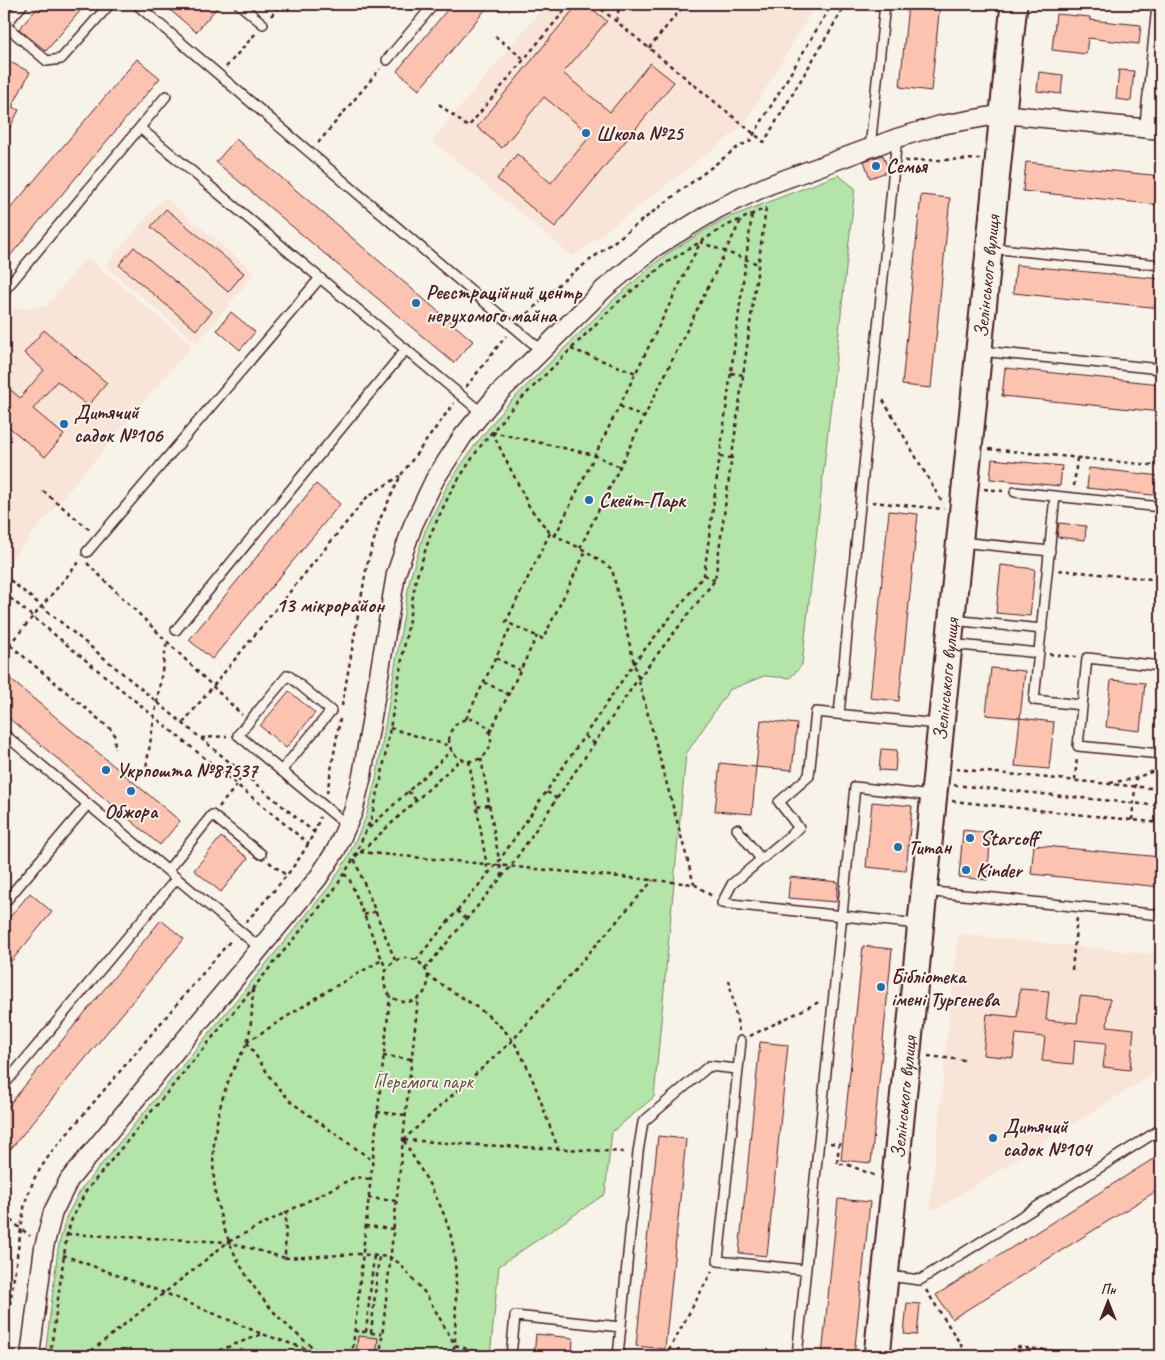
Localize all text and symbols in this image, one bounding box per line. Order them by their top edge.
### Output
place label: Школа №25 [596,121,685,146]
marker: Школа №25 [580,127,592,139]
place label: Семья [886,154,929,179]
marker: Семья [870,160,882,172]
street label: Зелінського вулиця [968,212,1005,339]
place label: Реєстраційний центр нерухомого майна [426,280,583,329]
marker: Реєстраційний центр нерухомого майна [410,297,422,309]
place label: Дитячий садок №106 [74,400,164,448]
marker: Дитячий садок №106 [58,418,70,430]
place label: Скейт-Парк [599,488,687,513]
marker: Скейт-Парк [583,494,595,506]
district label: 13 мікрорайон [276,592,386,618]
street label: Зелінського вулиця [927,615,964,742]
place label: Укрпошта №87537 [116,758,259,783]
marker: Укрпошта №87537 [100,764,112,776]
marker: Обжора [125,785,137,797]
place label: Обжора [105,799,159,824]
place label: Starcoff [980,826,1043,851]
marker: Starcoff [964,832,976,844]
place label: Титан [908,835,952,860]
marker: Титан [892,841,904,853]
place label: Kinder [976,858,1024,883]
marker: Kinder [960,864,972,876]
place label: Бібліотека імені Тургенєва [891,964,1001,1012]
marker: Бібліотека імені Тургенєва [875,981,887,993]
street label: Зелінського вулиця [885,1033,922,1160]
park label: Перемоги парк [373,1069,474,1094]
place label: Дитячий садок №104 [1003,1114,1094,1162]
marker: Дитячий садок №104 [987,1132,999,1144]
north arrow [1082,1278,1132,1328]
text: Пн [1101,1281,1116,1298]

